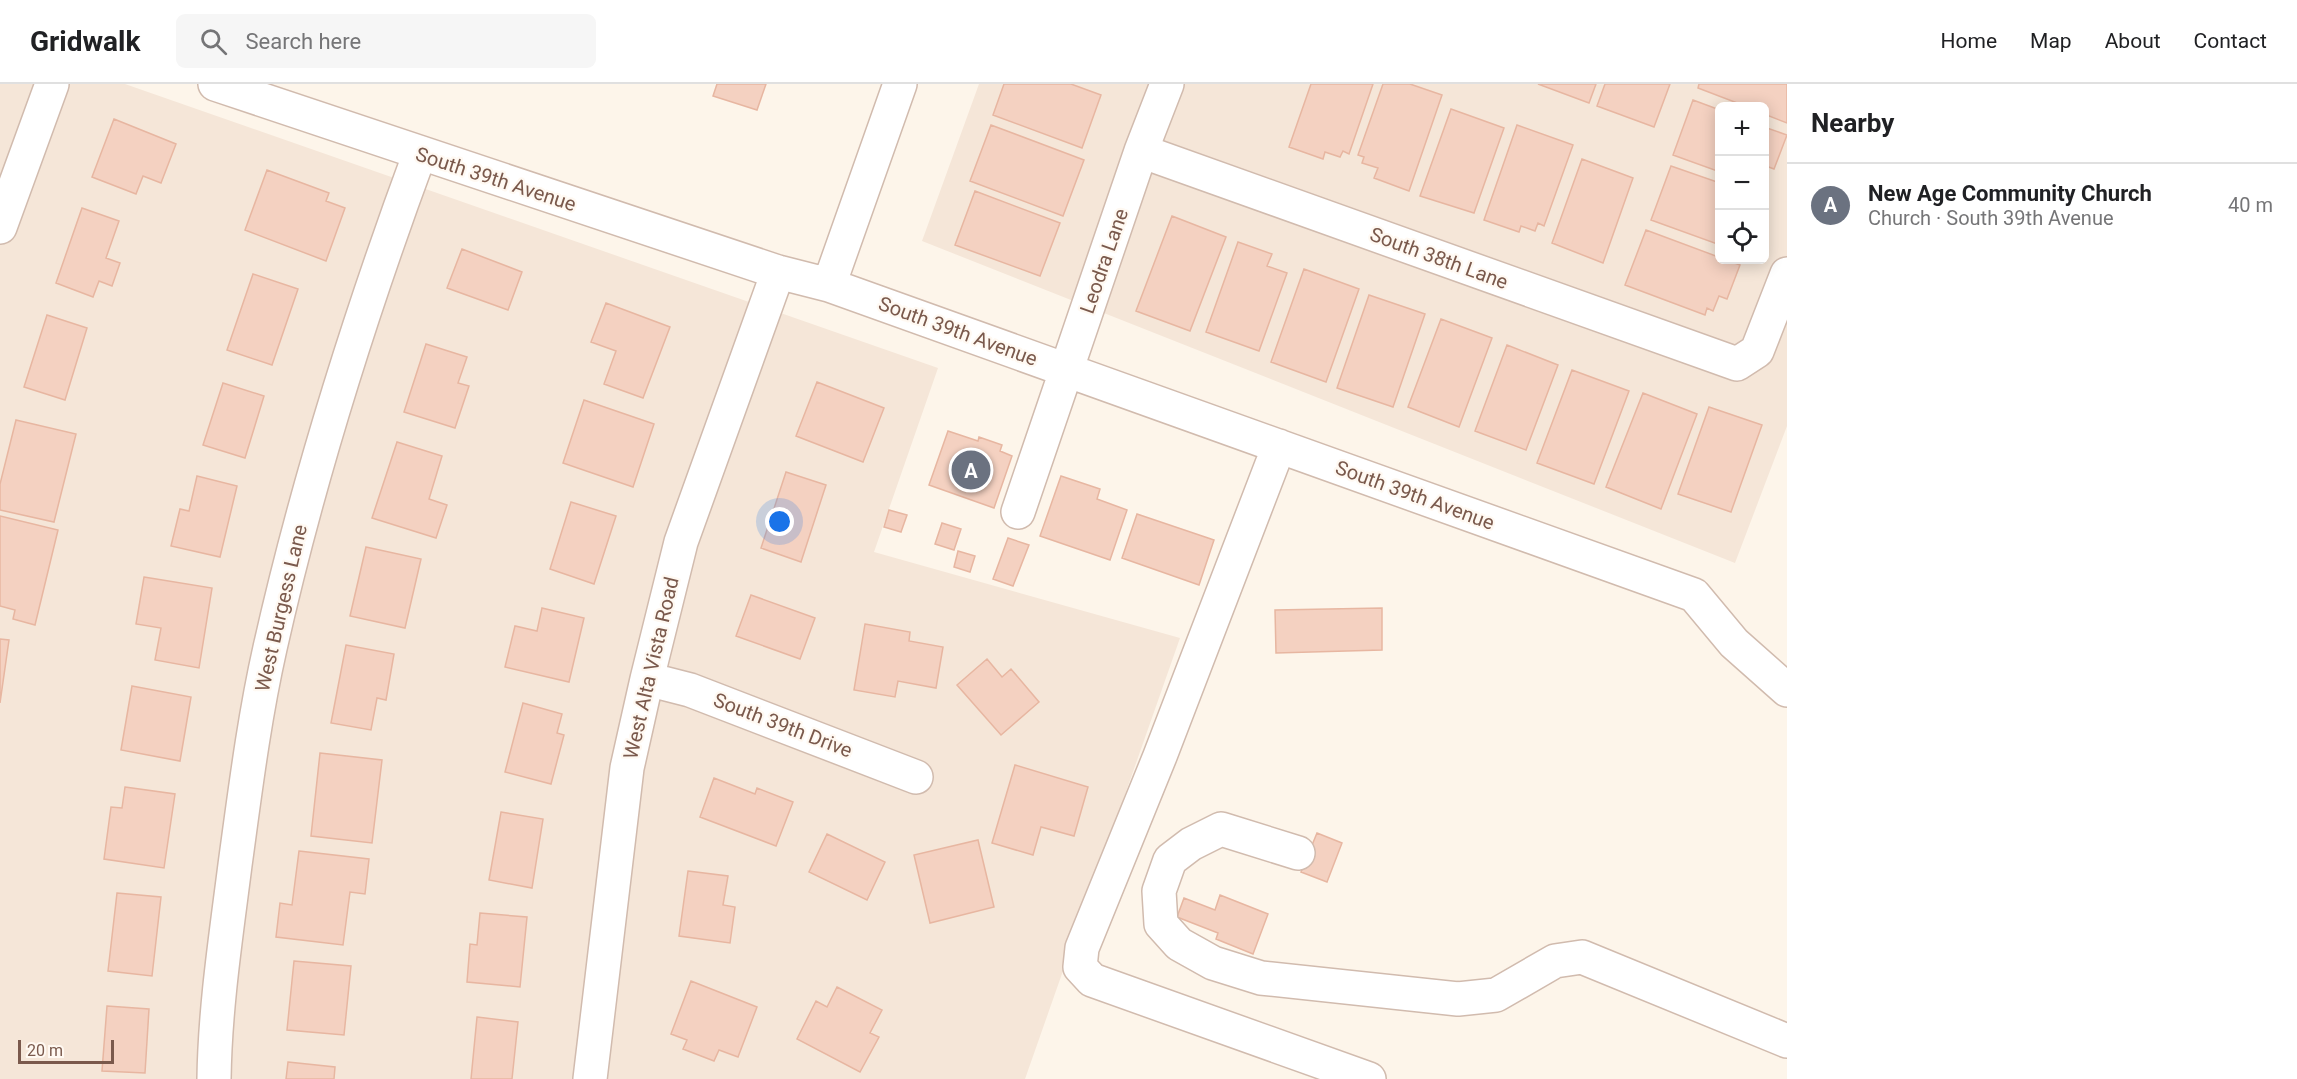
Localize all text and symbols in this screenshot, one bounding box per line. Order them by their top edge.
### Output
search box [176,14,596,68]
text: Gridwalk [30,25,140,58]
icon: search [197,25,230,58]
text: Search here [245,29,361,54]
text: Home [1941,29,1997,53]
text: Map [2030,29,2072,53]
text: About [2105,29,2161,53]
text: Contact [2194,29,2267,53]
map controls [1715,102,1769,264]
button: + [1715,102,1769,156]
text: Nearby [1811,108,1894,138]
street label: South 39th Avenue [413,142,579,216]
button: − [1715,156,1769,210]
text: New Age Community Church [1868,181,2152,206]
text: A [1824,193,1837,217]
text: 40 m [2228,193,2273,217]
street label: Leodra Lane [1075,205,1133,317]
text: Church · South 39th Avenue [1868,206,2114,230]
button: locate [1715,210,1769,264]
street label: South 38th Lane [1367,222,1511,294]
street label: South 39th Avenue [875,291,1041,371]
pin: A [952,448,990,492]
street label: South 39th Avenue [1332,455,1498,535]
your location [765,507,794,536]
street label: West Burgess Lane [250,522,312,694]
street label: West Alta Vista Road [618,575,684,761]
street label: South 39th Drive [710,687,856,763]
scale bar [18,1037,114,1064]
text: 20 m [27,1041,63,1060]

